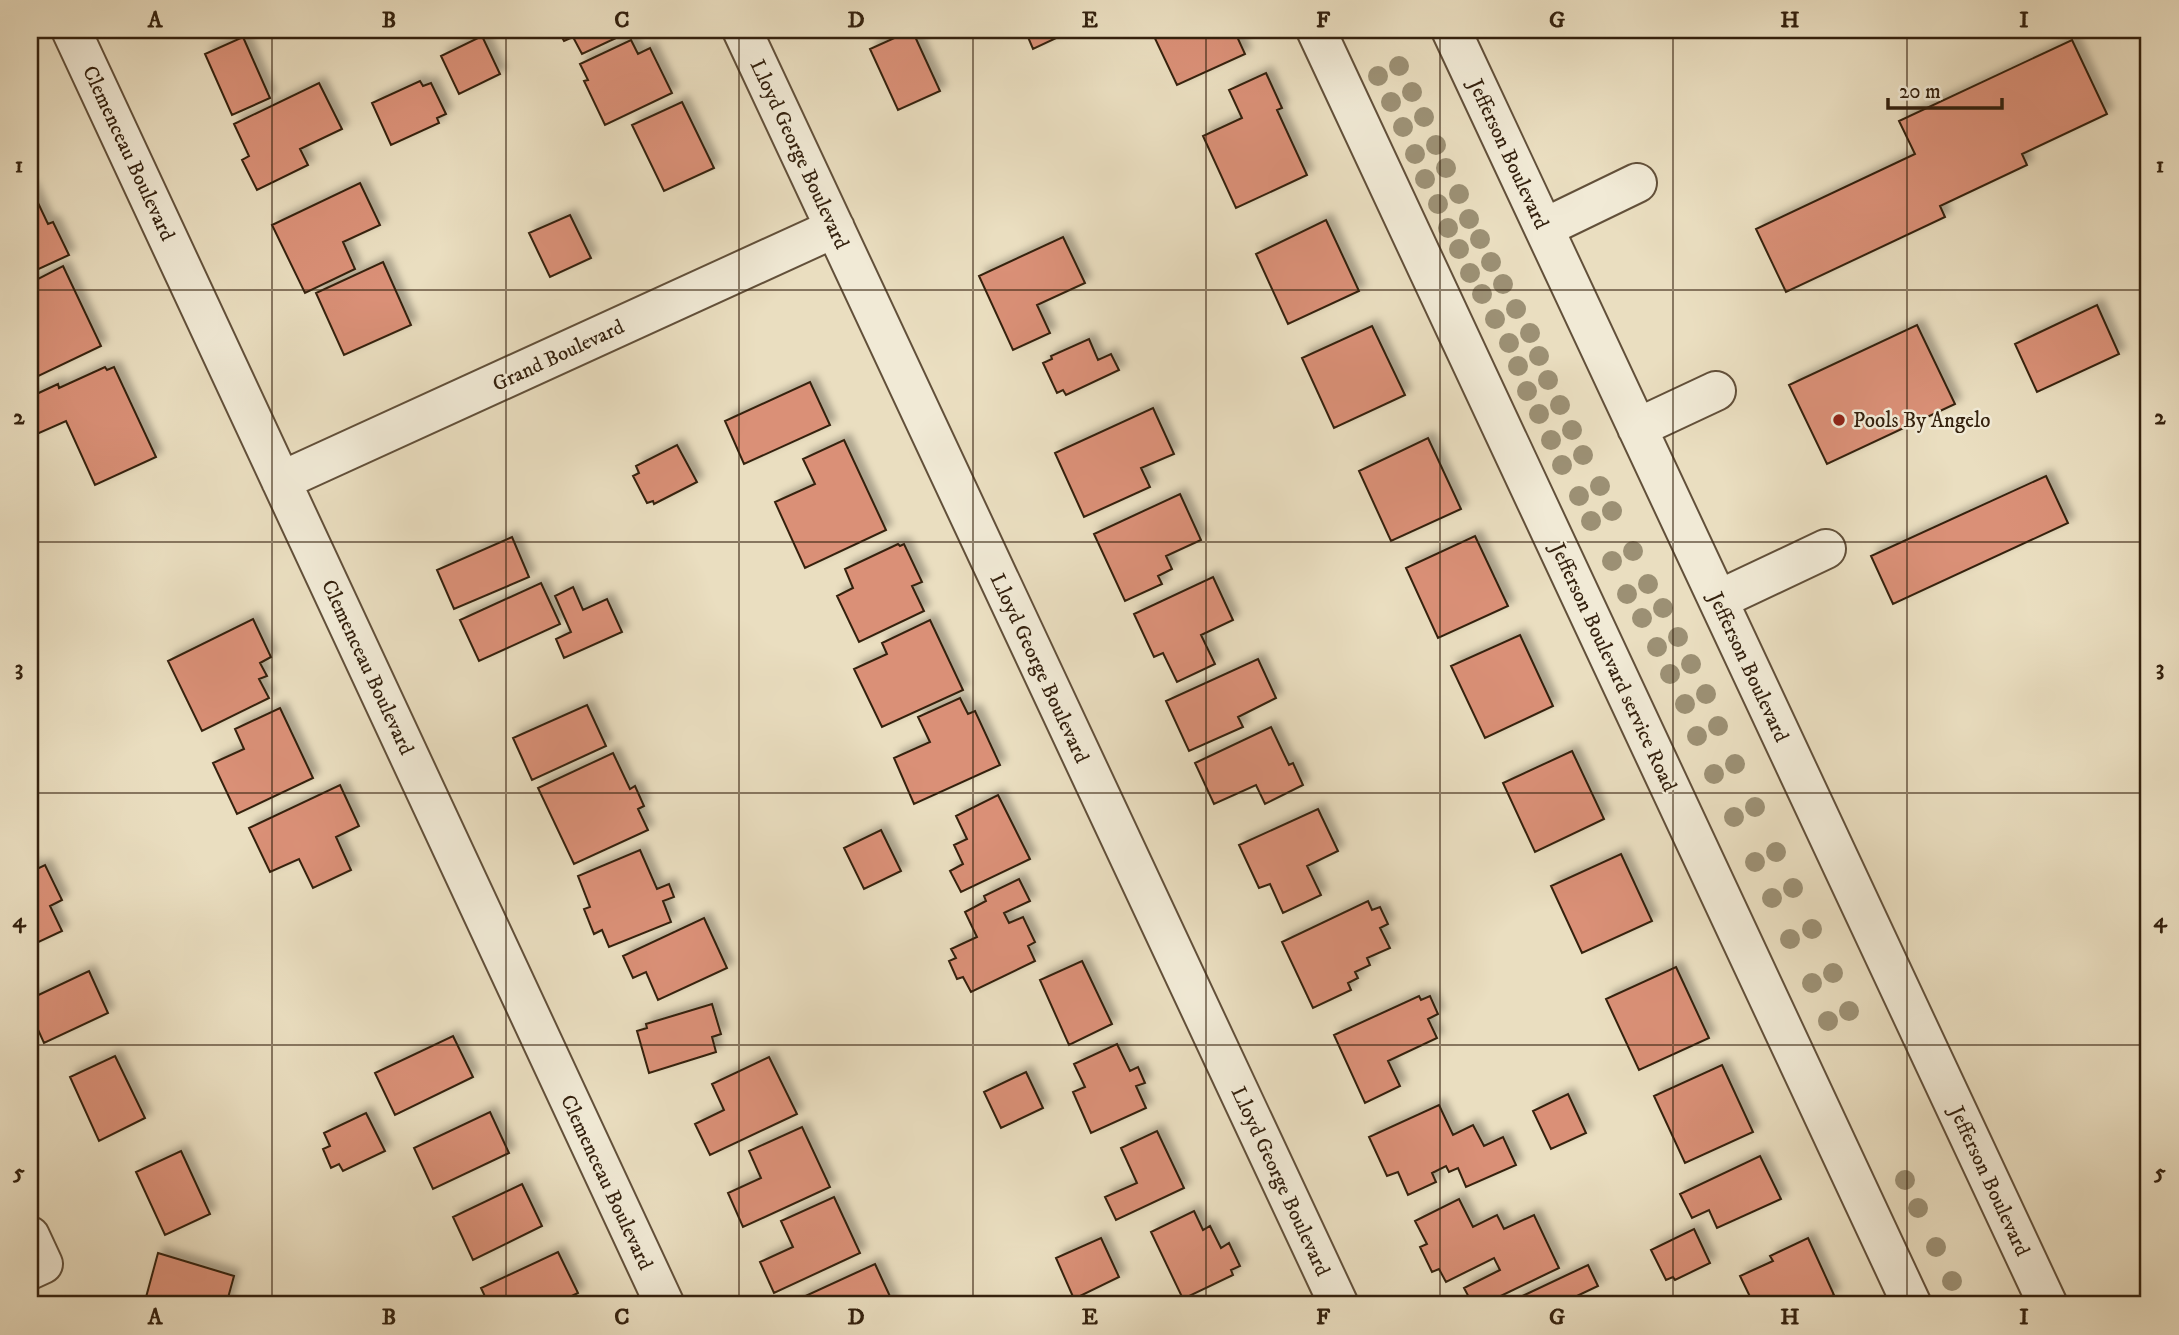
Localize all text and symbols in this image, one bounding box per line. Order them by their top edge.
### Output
text: A [147,6,164,35]
text: B [382,6,396,35]
text: C [614,6,630,35]
text: D [847,6,865,35]
text: E [1082,6,1098,35]
text: F [1316,6,1331,35]
text: G [1549,6,1565,35]
text: H [1780,6,1800,35]
text: I [2019,6,2029,35]
street label: Lloyd George Boulevard [744,55,855,254]
street label: Clemenceau Boulevard [76,62,180,246]
scale bar [1888,66,2002,110]
street label: Jefferson Boulevard [1461,73,1554,234]
text: 20 m [1899,79,1941,105]
text: 1 [15,151,23,180]
text: 1 [2156,151,2164,180]
street label: Grand Boulevard [488,314,629,398]
text: 2 [13,403,25,432]
text: 2 [2154,403,2166,432]
place label: Pools By Angelo [1853,408,1990,434]
marker: Pools By Angelo [1831,412,1847,428]
street label: Jefferson Boulevard service Road [1543,537,1682,796]
street label: Lloyd George Boulevard [984,569,1095,768]
street label: Clemenceau Boulevard [315,576,419,760]
street label: Jefferson Boulevard [1701,586,1794,747]
text: 3 [15,654,23,683]
text: 3 [2156,654,2164,683]
text: 4 [12,906,27,935]
text: 4 [2153,906,2168,935]
street label: Lloyd George Boulevard [1225,1082,1336,1281]
street label: Clemenceau Boulevard [554,1091,658,1275]
street label: Jefferson Boulevard [1942,1100,2035,1261]
text: 5 [12,1158,25,1187]
text: 5 [2153,1158,2166,1187]
text: A [147,1303,164,1332]
text: B [382,1303,396,1332]
text: C [614,1303,630,1332]
text: D [847,1303,865,1332]
text: E [1082,1303,1098,1332]
text: F [1316,1303,1331,1332]
text: G [1549,1303,1565,1332]
text: H [1780,1303,1800,1332]
text: I [2019,1303,2029,1332]

